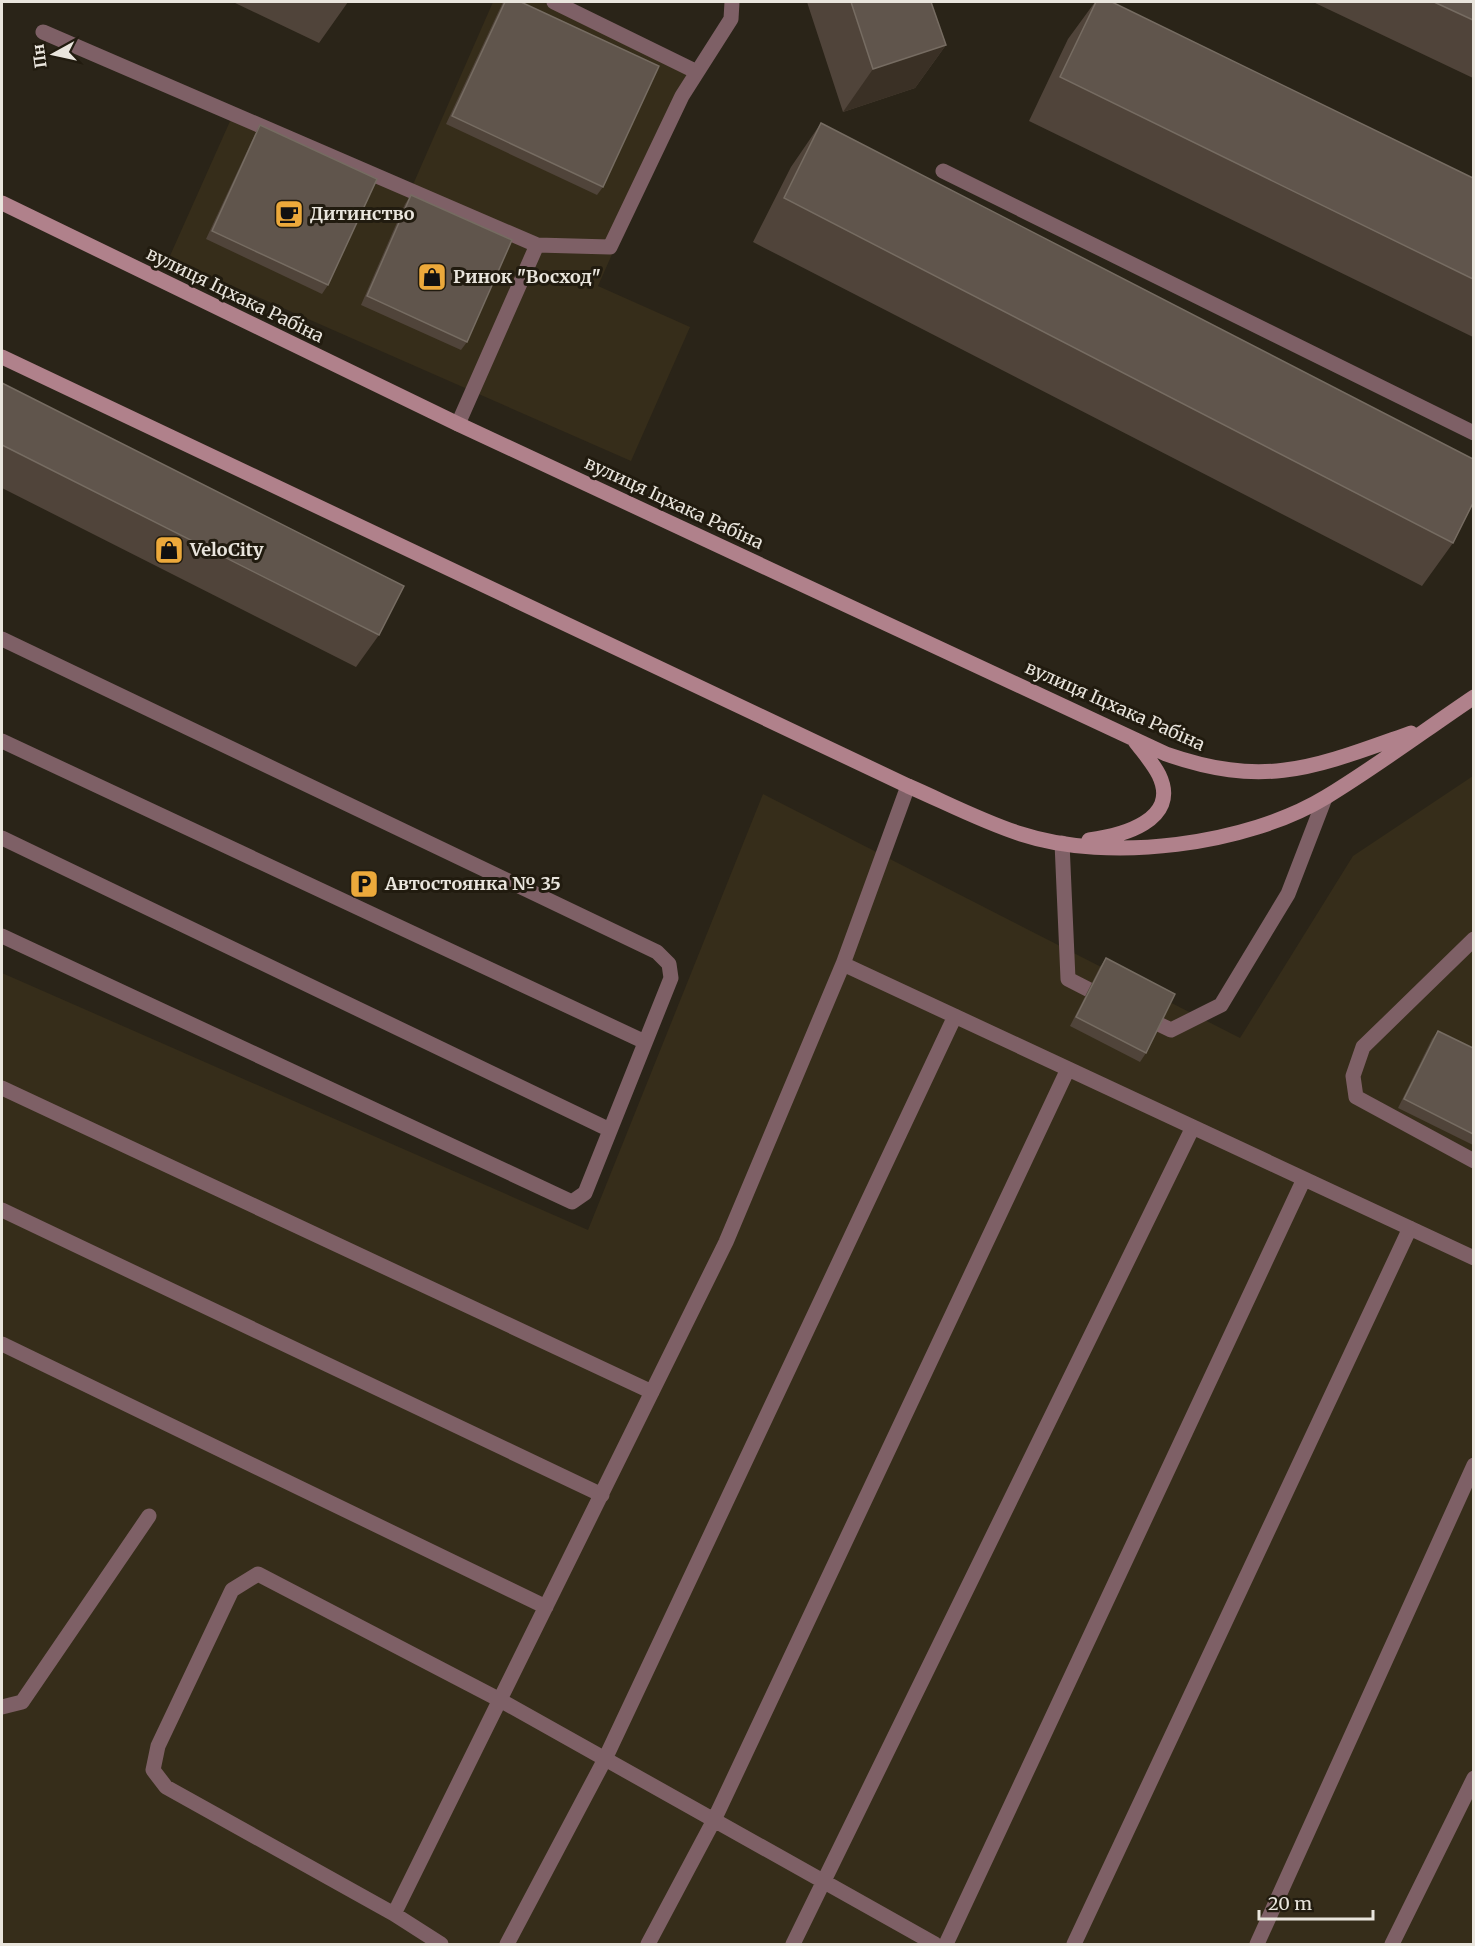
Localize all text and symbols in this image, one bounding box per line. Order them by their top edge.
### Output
north arrow [24,24,84,84]
text: Пн [28,43,51,69]
cafe icon: Дитинство [273,198,305,230]
place label: Дитинство [310,202,415,225]
street label: вулиця Іцхака Рабіна [143,242,328,348]
shop icon: Ринок "Восход" [416,261,448,293]
place label: Ринок "Восход" [453,265,601,288]
street label: вулиця Іцхака Рабіна [581,451,768,554]
shop icon: VeloCity [153,534,185,566]
place label: VeloCity [189,538,264,561]
street label: вулиця Іцхака Рабіна [1022,655,1209,756]
parking icon: Автостоянка № 35 [348,868,380,900]
place label: Автостоянка № 35 [384,872,561,895]
scale bar [1259,1883,1373,1921]
text: 20 m [1268,1892,1312,1915]

